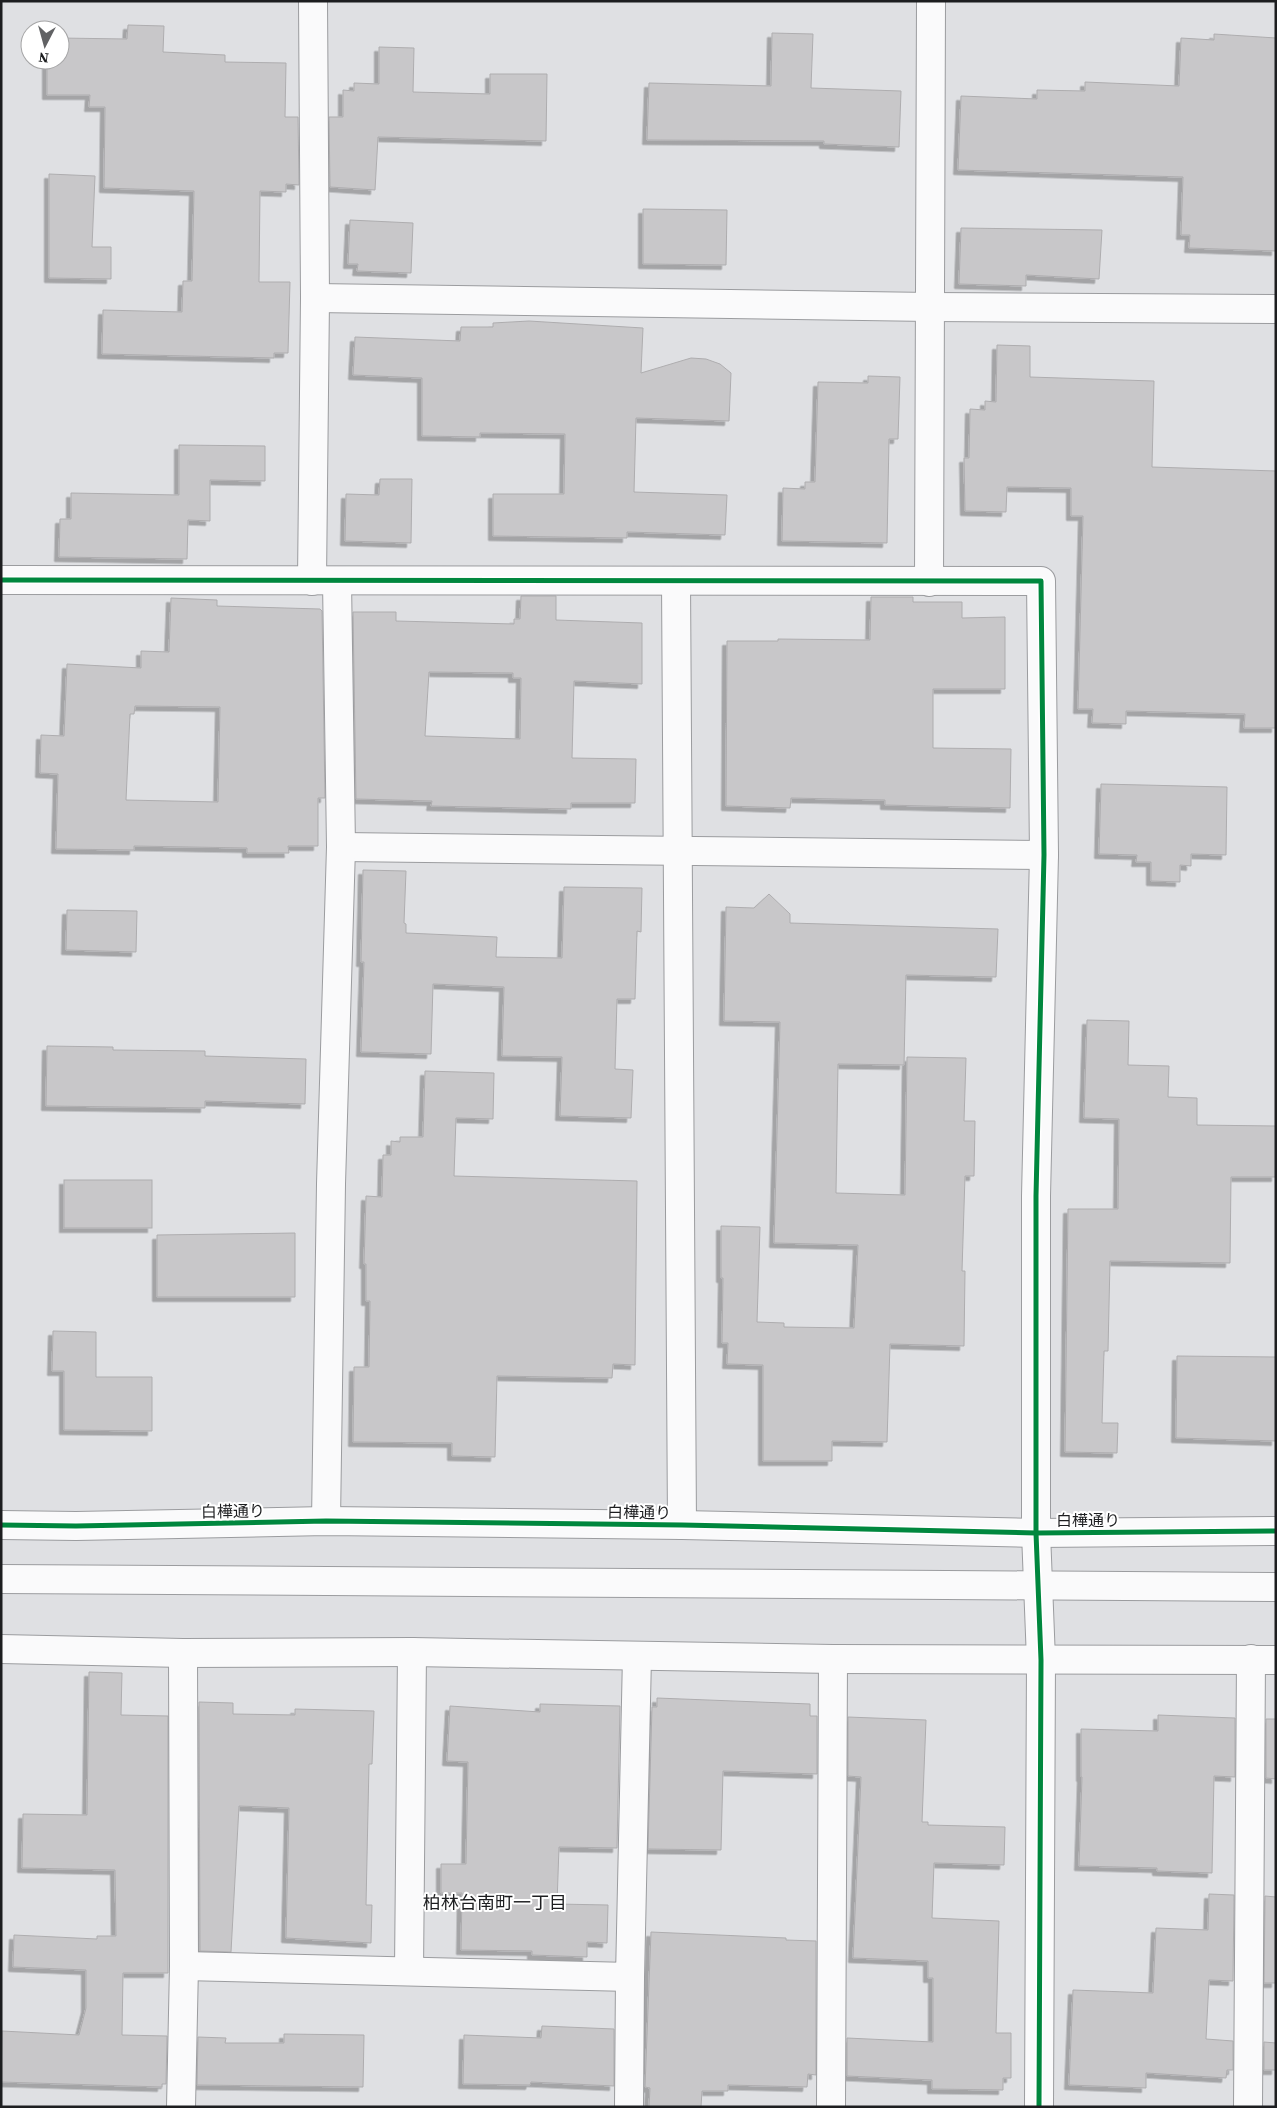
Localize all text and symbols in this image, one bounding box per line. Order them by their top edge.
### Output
north arrow [20,20,70,70]
text: N [38,47,50,68]
street label: 白樺通り [201,1499,265,1523]
street label: 白樺通り [607,1500,671,1524]
street label: 白樺通り [1056,1509,1120,1531]
district label: 柏林台南町一丁目 [423,1890,567,1915]

